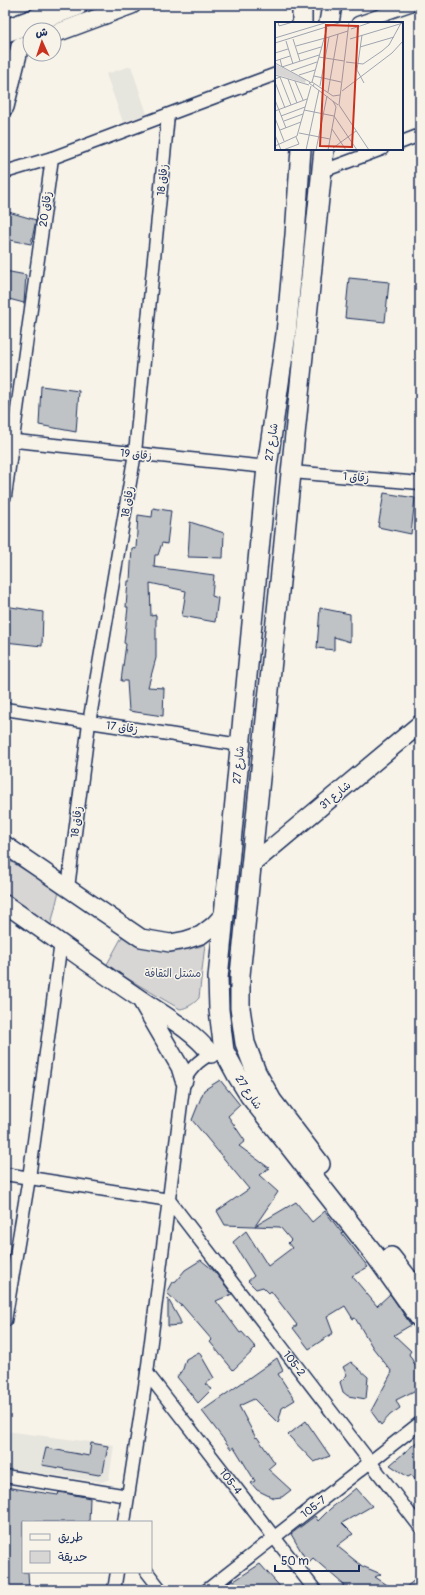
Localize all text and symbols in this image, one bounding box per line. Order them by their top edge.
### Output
north arrow [22,22,62,62]
inset map [275,22,403,150]
text: ش [35,26,48,39]
street label: زقاق 18 [154,163,171,197]
street label: زقاق 20 [37,190,54,228]
street label: شارع 27 [262,422,283,462]
street label: زقاق 19 [119,446,153,463]
street label: زقاق 1 [342,470,370,485]
street label: زقاق 18 [118,485,137,519]
street label: زقاق 17 [105,719,139,736]
street label: شارع 27 [230,745,249,785]
street label: شارع 31 [317,779,355,814]
street label: زقاق 18 [68,805,85,839]
park label: مشتل الثقافة [145,967,201,980]
street label: شارع 27 [231,1073,265,1113]
street label: 105-2 [280,1348,308,1379]
street label: 105-4 [216,1466,245,1498]
street label: 105-7 [298,1493,329,1521]
legend [22,1521,152,1573]
text: طريق [58,1530,83,1545]
scale bar [275,1547,359,1573]
text: حديقة [58,1550,87,1565]
text: 50 m [281,1554,309,1569]

